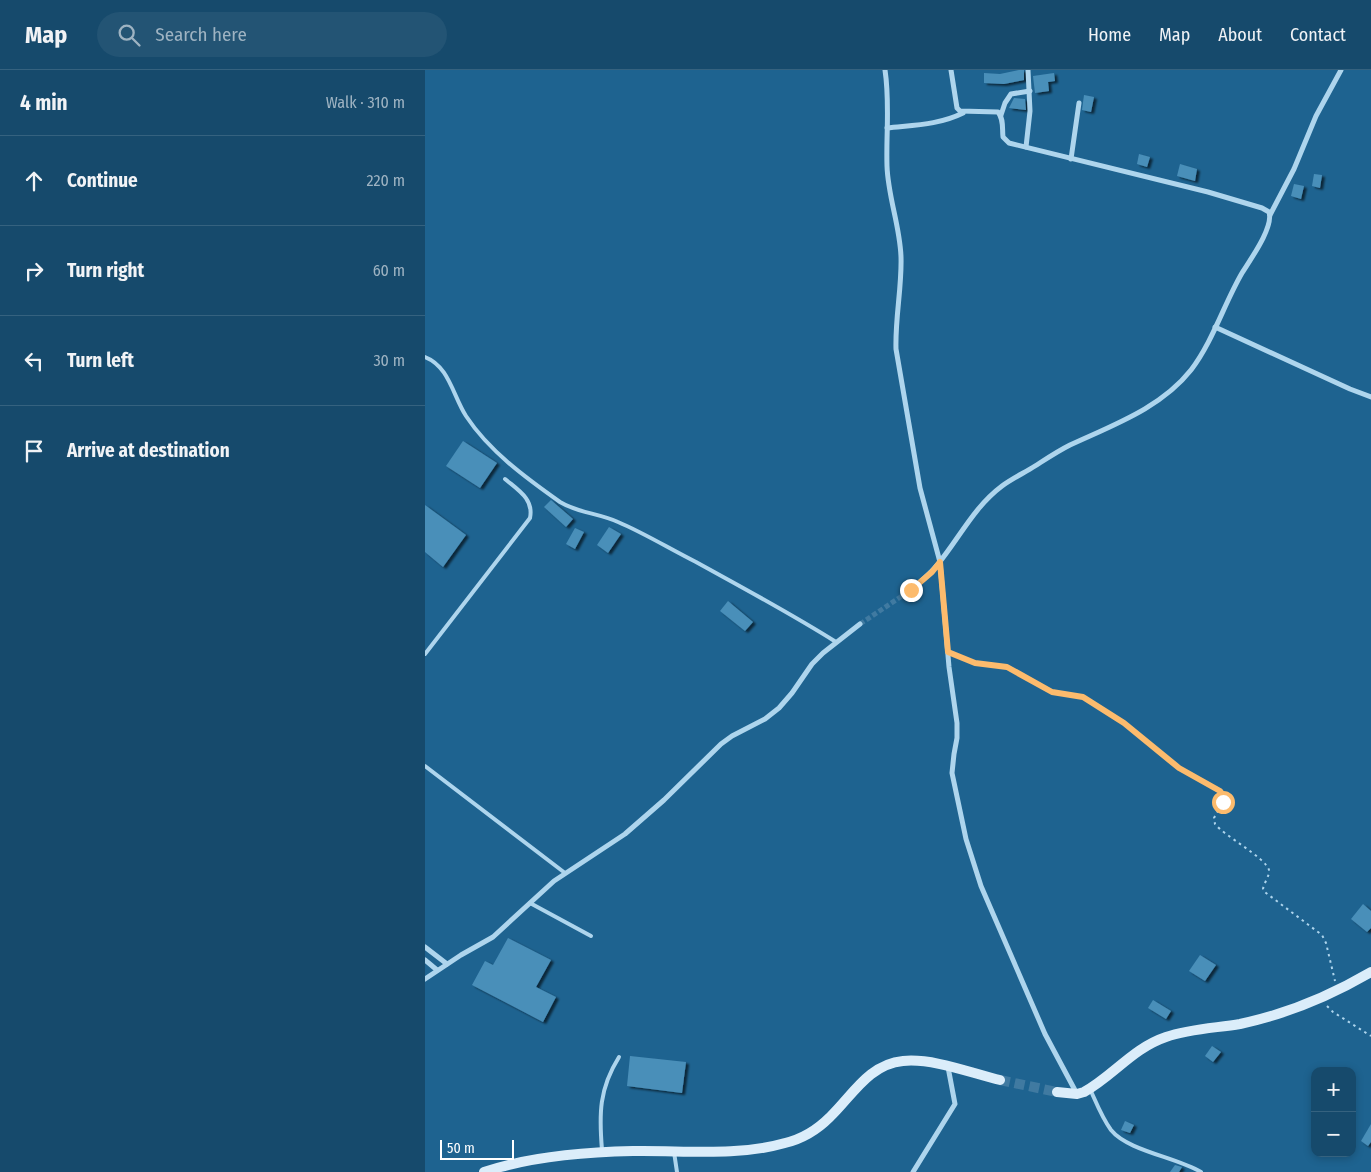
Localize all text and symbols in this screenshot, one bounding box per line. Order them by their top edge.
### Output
search box [97,12,447,57]
text: Map [25,21,67,49]
icon: search [115,21,143,49]
text: Search here [155,23,247,46]
text: Home [1088,24,1131,46]
text: Map [1159,24,1190,46]
text: About [1218,24,1262,46]
text: Contact [1290,24,1346,46]
text: 4 min [20,90,68,116]
text: Walk · 310 m [326,93,405,112]
icon: ahead [20,167,48,195]
text: Continue [67,169,138,192]
text: 220 m [366,171,405,190]
icon: right [20,257,48,285]
text: Turn right [67,259,144,282]
text: 60 m [373,261,405,280]
icon: left [20,347,48,375]
text: Turn left [67,349,134,372]
text: 30 m [373,351,405,370]
icon: arrive [20,437,48,465]
text: Arrive at destination [67,439,230,462]
route end [900,579,923,602]
route start [1212,791,1235,814]
map controls [1311,1067,1356,1157]
button: + [1311,1067,1356,1112]
button: − [1311,1112,1356,1157]
scale bar [440,1137,514,1160]
text: 50 m [447,1140,475,1157]

